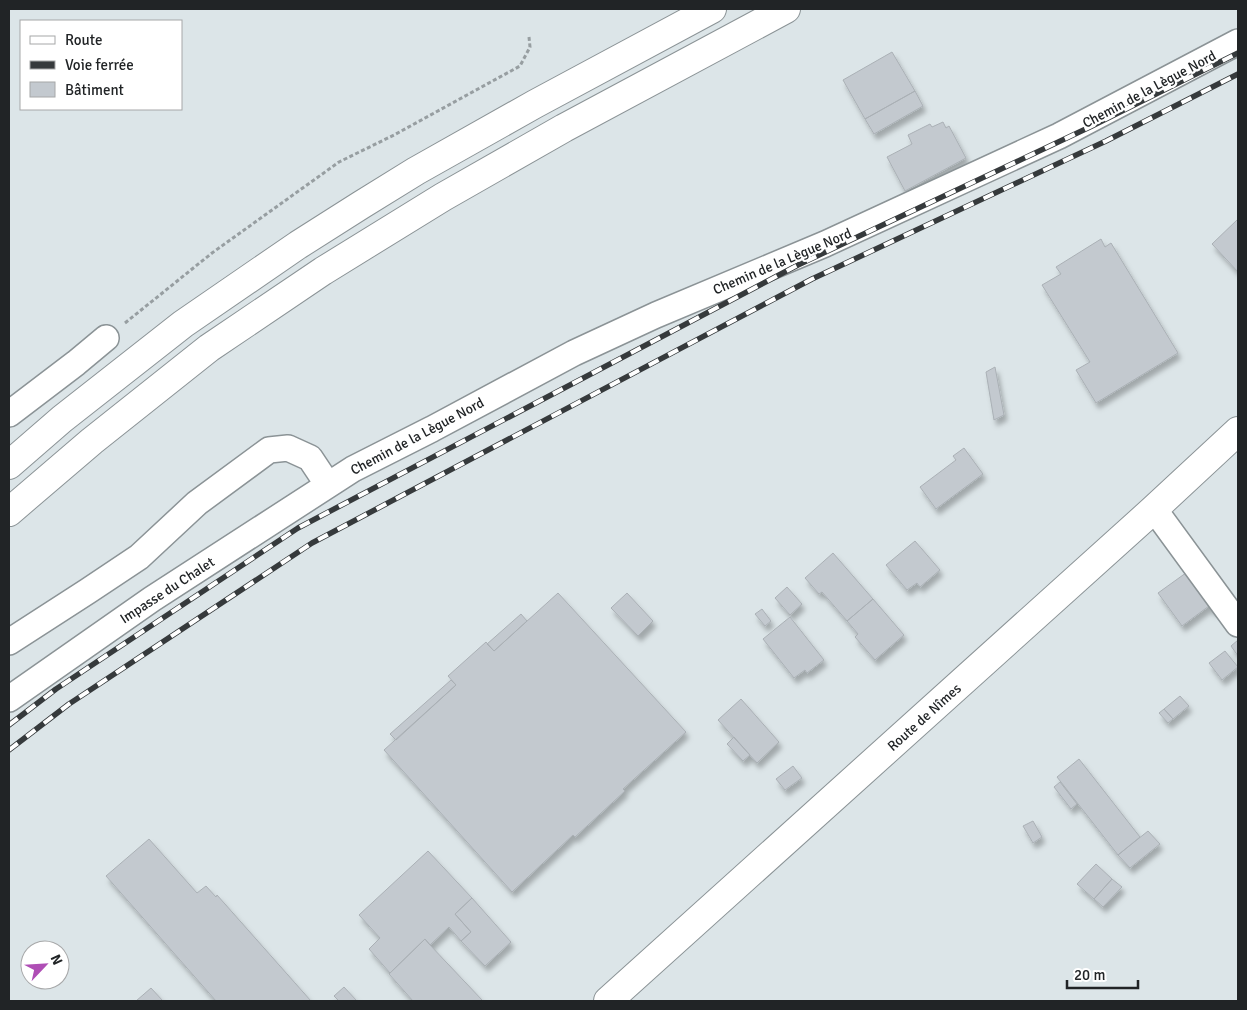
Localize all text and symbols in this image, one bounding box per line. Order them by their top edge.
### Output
legend [20,20,182,110]
text: Route [65,31,102,49]
street label: Chemin de la Lègue Nord [1080,47,1219,132]
text: Voie ferrée [65,56,134,74]
text: Bâtiment [65,81,124,99]
street label: Chemin de la Lègue Nord [710,225,854,298]
street label: Chemin de la Lègue Nord [348,394,487,479]
street label: Impasse du Chalet [117,553,218,627]
street label: Route de Nîmes [884,680,965,755]
north arrow [20,940,70,990]
text: N [47,952,66,968]
scale bar [1067,958,1138,990]
text: 20 m [1074,966,1105,984]

